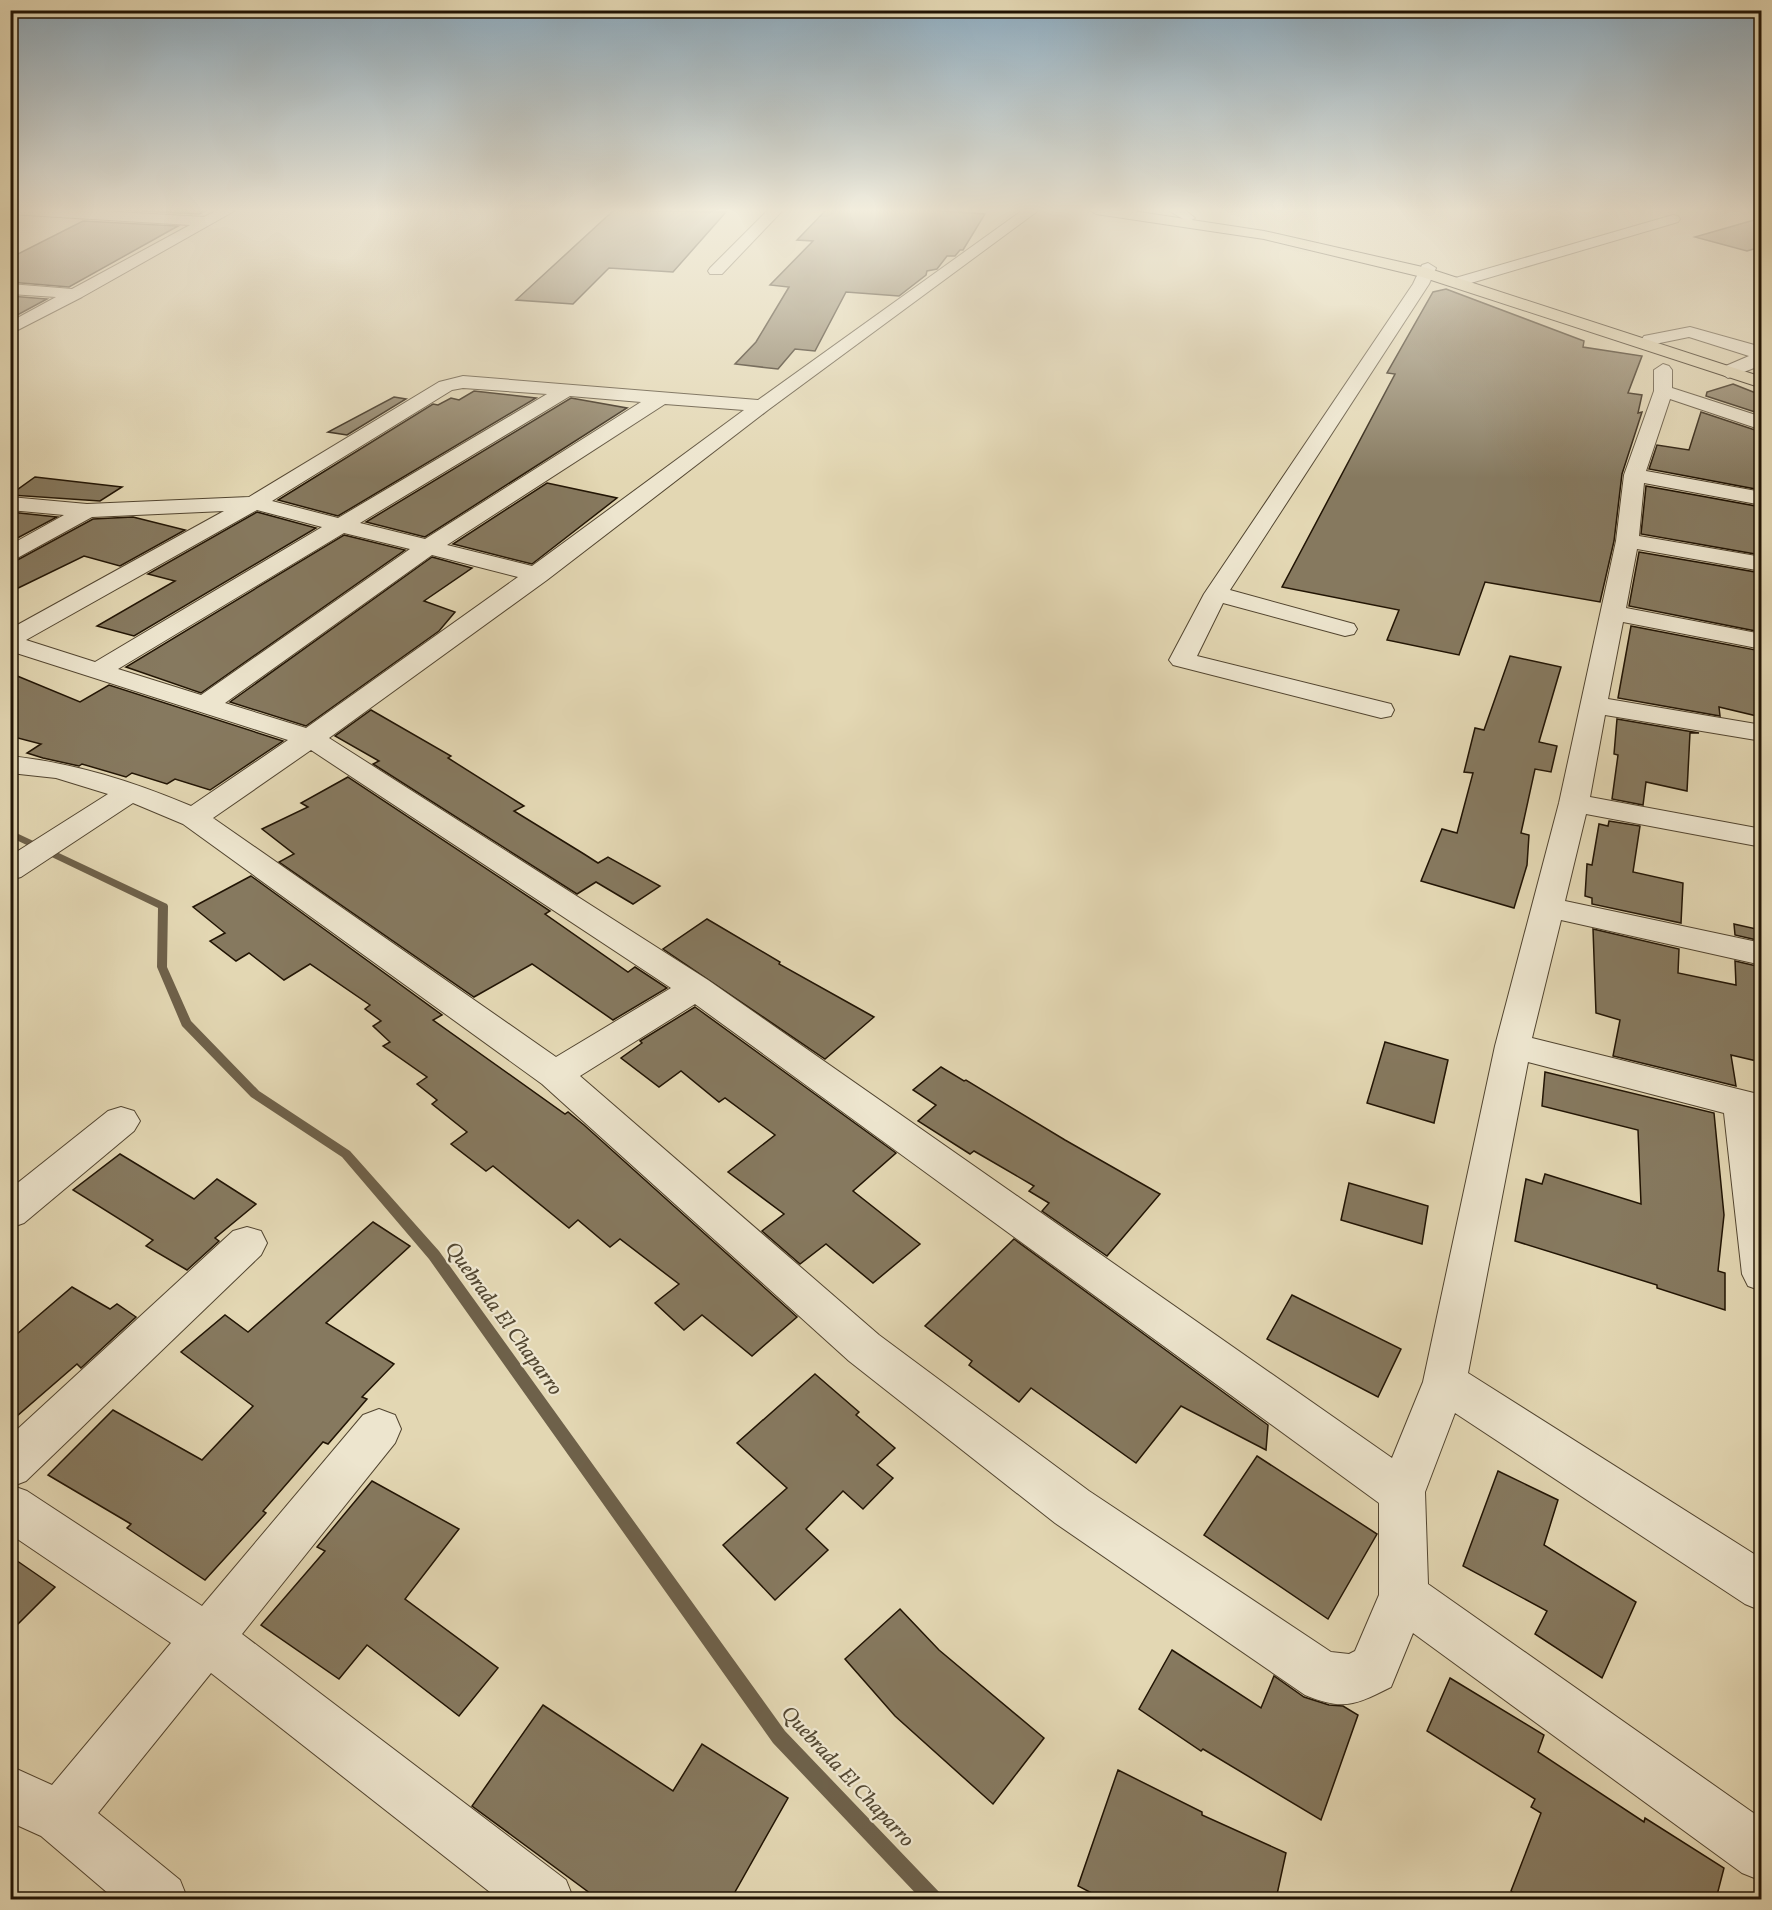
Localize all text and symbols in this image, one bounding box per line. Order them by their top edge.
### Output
water label: Quebrada El Chaparro [437,1236,569,1402]
water label: Quebrada El Chaparro [774,1700,921,1854]

